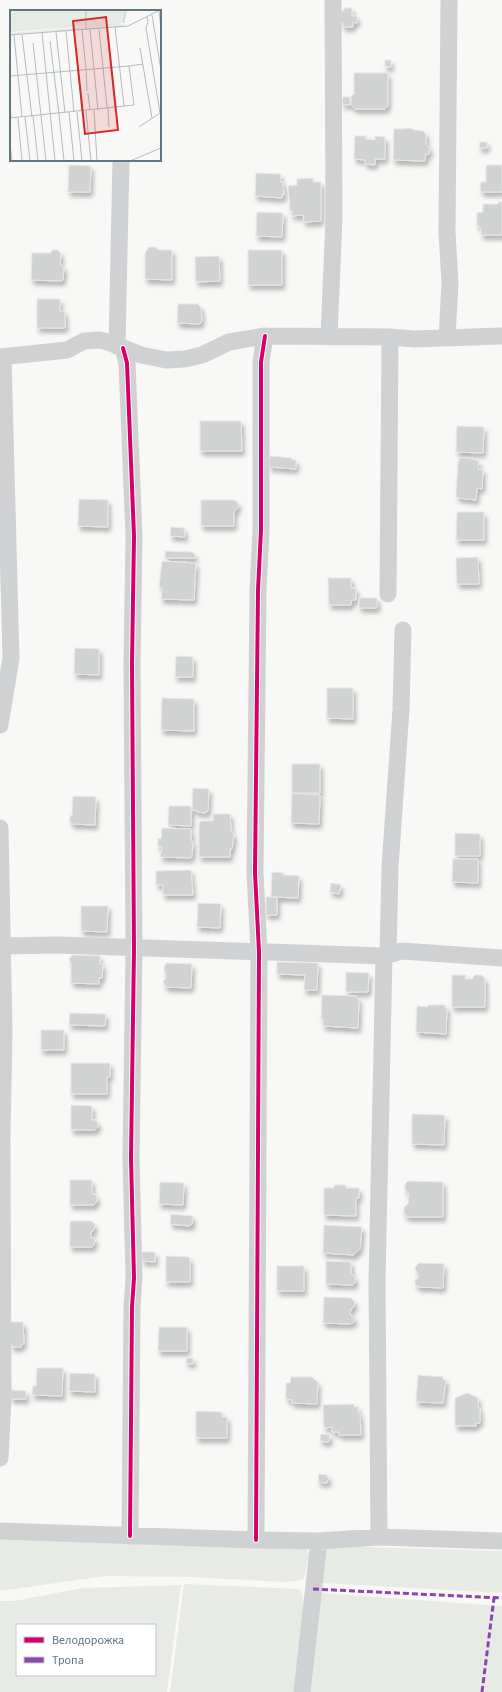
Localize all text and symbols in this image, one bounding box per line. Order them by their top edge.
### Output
inset map [10,10,161,161]
legend [16,1624,156,1676]
text: Велодорожка [52,1632,124,1649]
text: Тропа [52,1652,84,1669]

